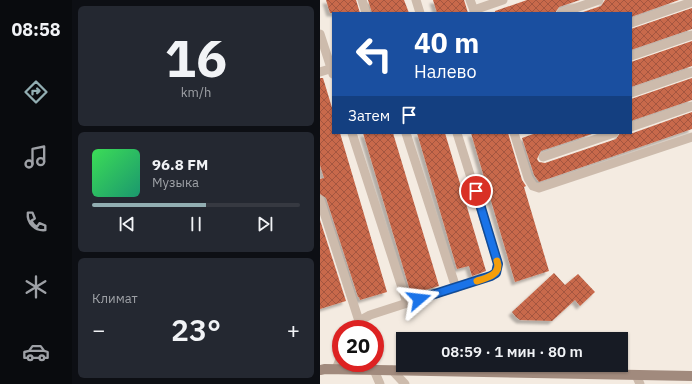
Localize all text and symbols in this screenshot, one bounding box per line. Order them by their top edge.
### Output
text: 08:58 [11,18,61,41]
text: 16 [165,24,227,91]
text: 40 m [414,24,479,61]
icon: left [348,28,400,80]
text: Налево [414,60,477,83]
icon: directions [22,78,50,106]
text: km/h [181,84,211,101]
icon: arrive [398,104,420,126]
text: Затем [348,106,390,125]
icon: music [22,143,50,171]
text: 96.8 FM [152,155,208,174]
text: Музыка [152,174,199,191]
pin [459,174,493,208]
icon: arrive [465,180,487,202]
icon: phone [22,208,50,236]
icon: previous [116,213,138,235]
icon: pause [185,213,207,235]
icon: next [254,213,276,235]
icon: climate [22,273,50,301]
position arrow [398,278,440,320]
text: Климат [92,290,138,307]
text: 23° [171,310,221,349]
text: − [92,315,105,344]
text: + [287,315,300,344]
speed limit sign: 20 [332,320,384,372]
icon: car [22,338,50,366]
text: 08:59 · 1 мин · 80 m [441,342,583,361]

